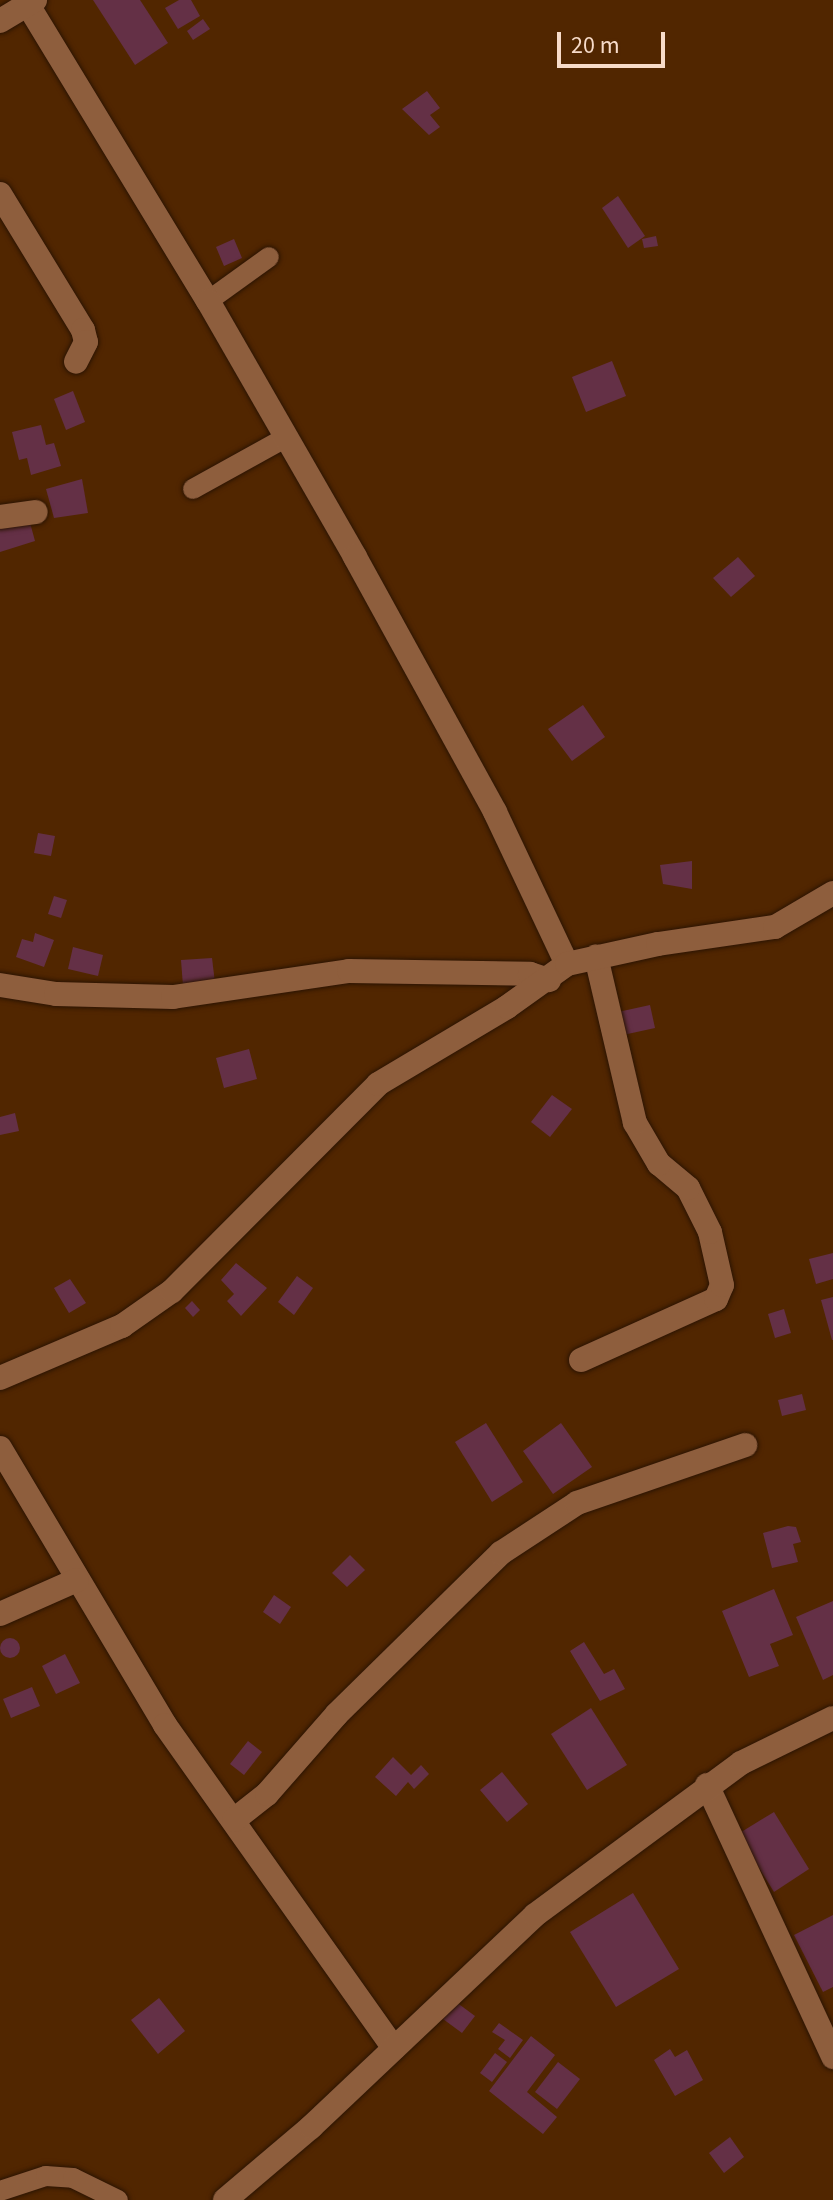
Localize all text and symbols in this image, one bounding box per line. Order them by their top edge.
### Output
scale bar [561,16,669,66]
text: 20 m [571,28,620,63]

